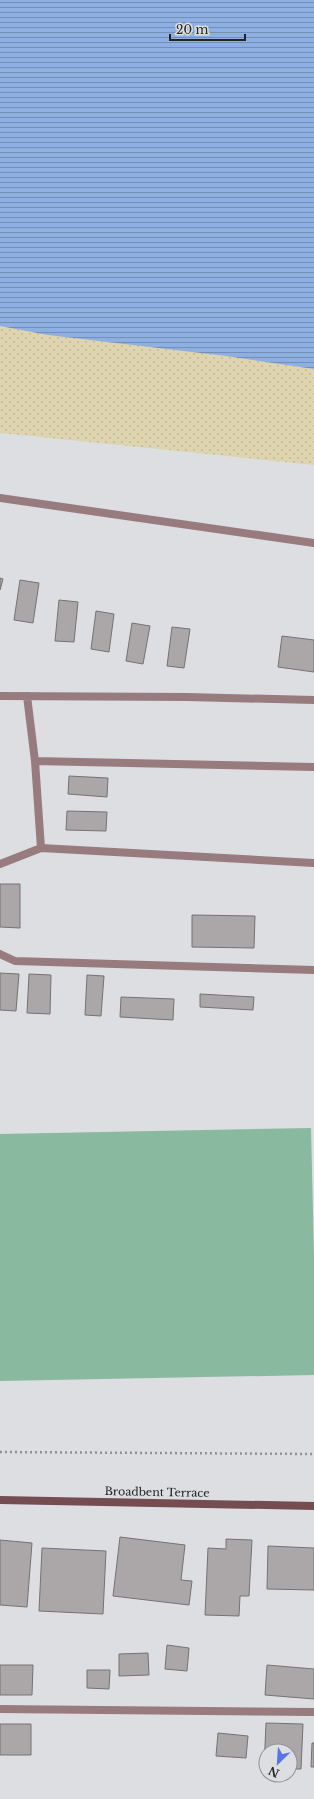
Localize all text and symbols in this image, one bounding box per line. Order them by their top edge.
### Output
scale bar [170,16,245,42]
text: 20 m [176,22,208,37]
street label: Broadbent Terrace [104,1484,210,1500]
north arrow [258,1743,298,1783]
text: N [266,1763,281,1781]

